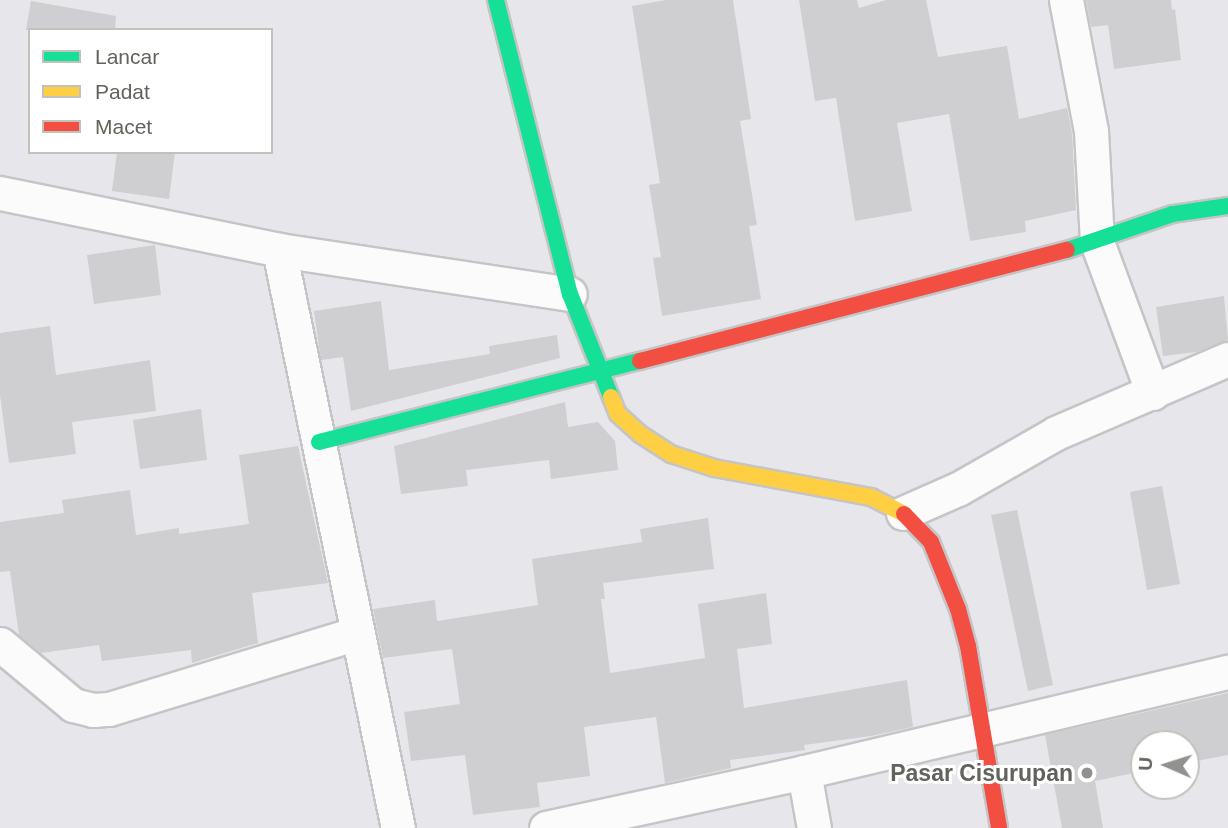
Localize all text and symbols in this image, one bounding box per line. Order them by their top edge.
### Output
legend [28,28,273,154]
text: Lancar [95,45,159,68]
text: Padat [95,80,150,103]
text: Macet [95,115,152,138]
north arrow [1130,730,1200,800]
text: U [1135,757,1156,771]
place label: Pasar Cisurupan [890,759,1073,787]
marker: Pasar Cisurupan [1079,765,1095,781]

